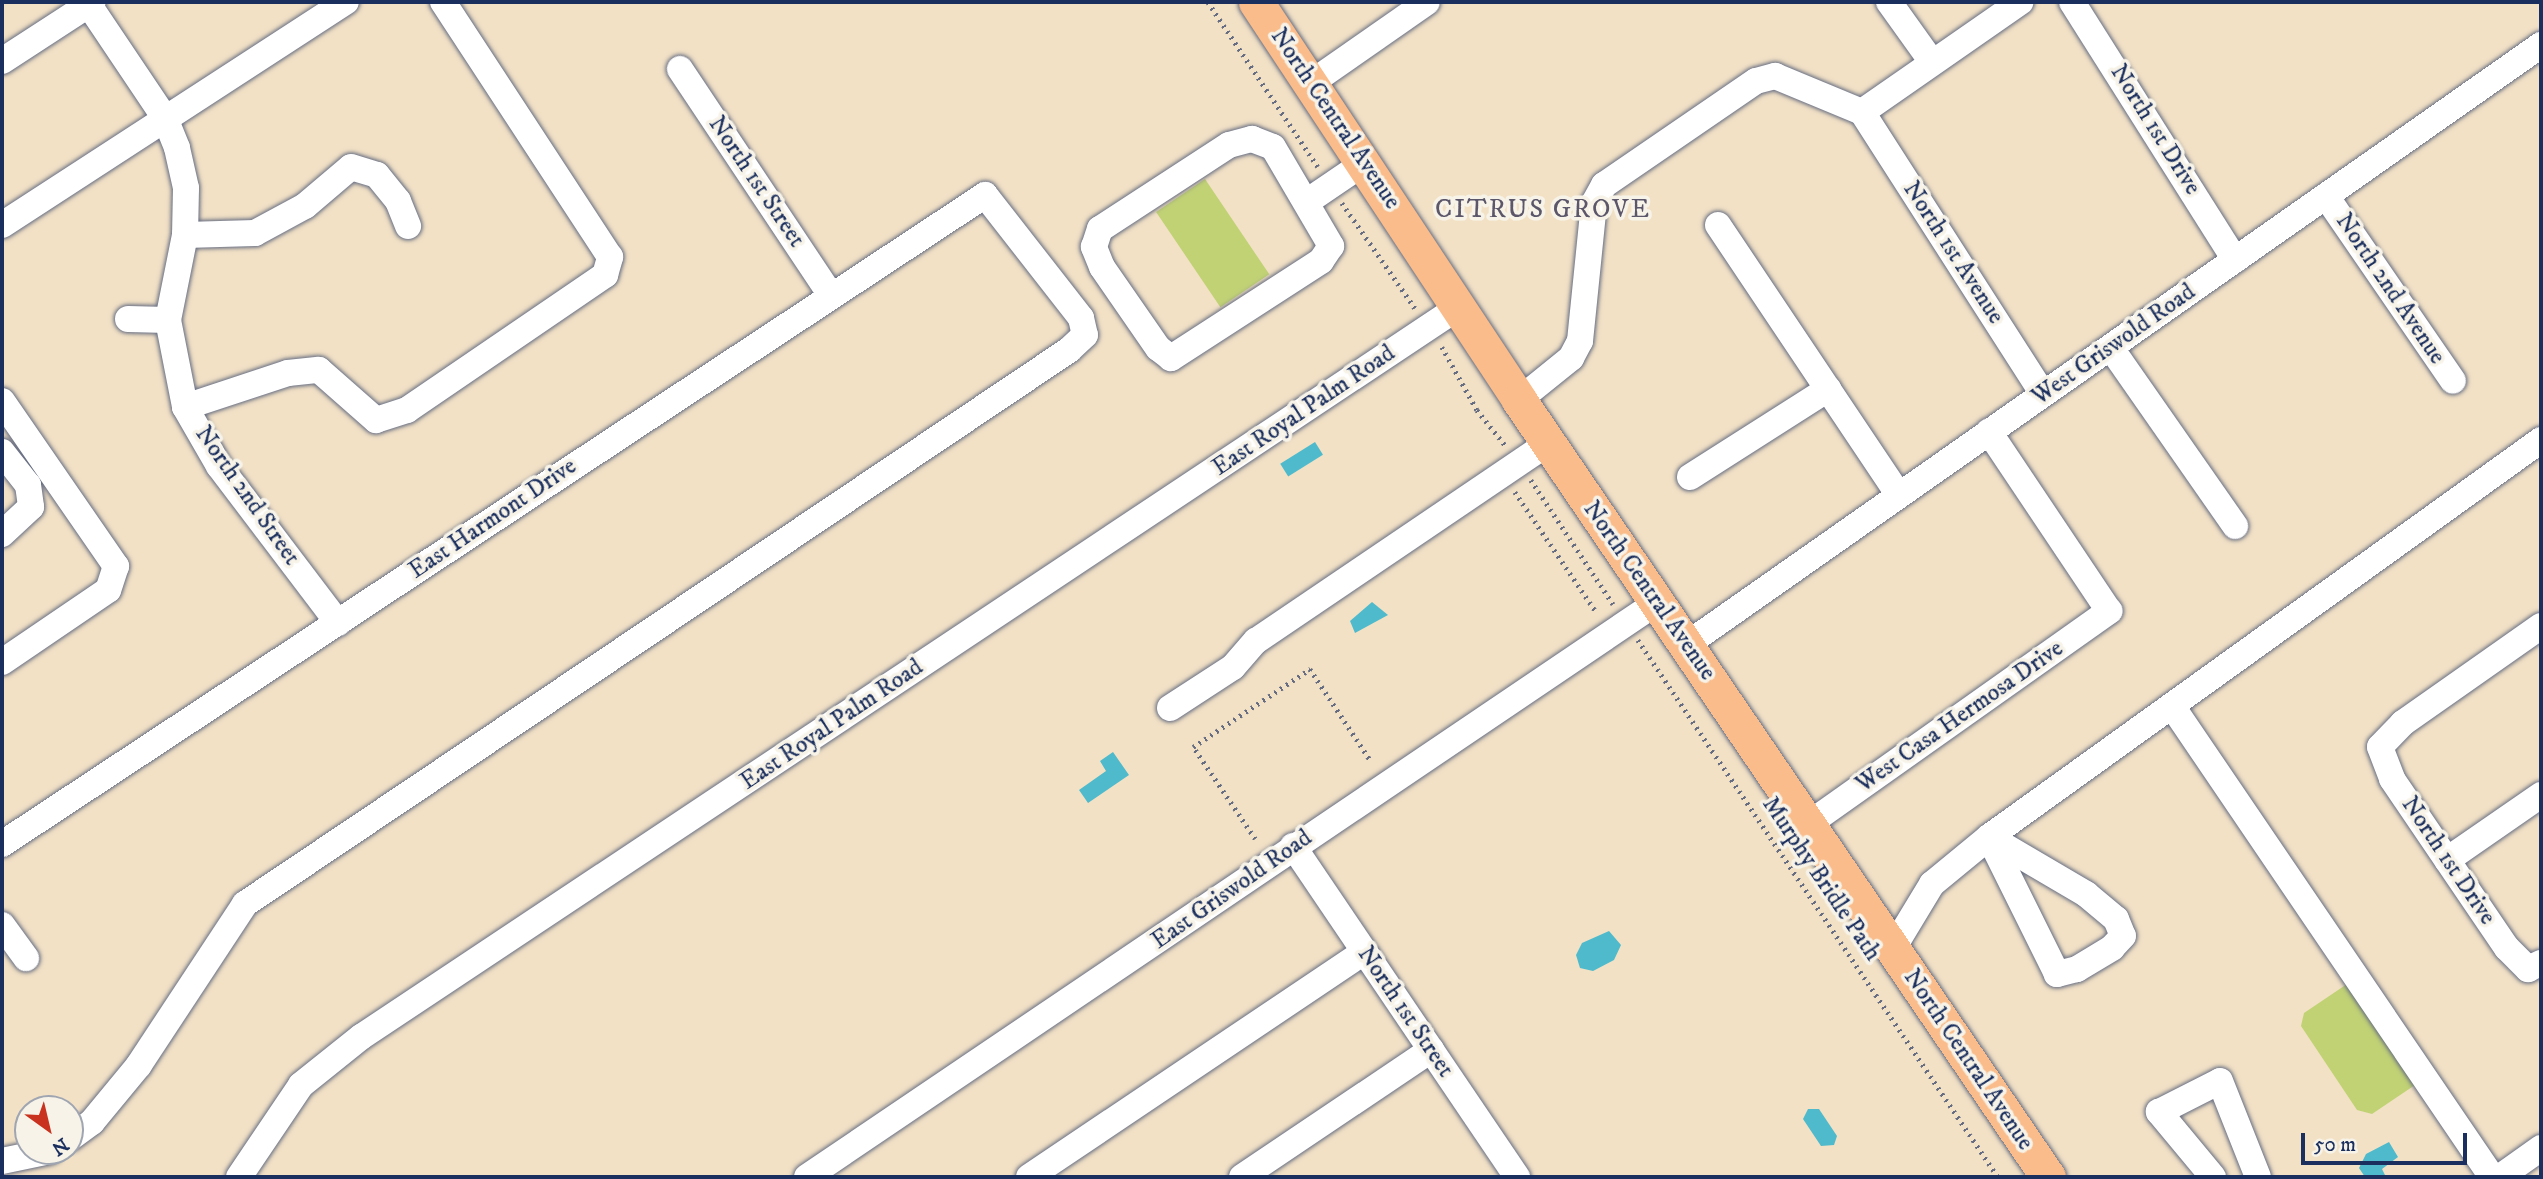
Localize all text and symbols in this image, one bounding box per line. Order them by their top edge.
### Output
street label: North Central Avenue [1264,23,1406,215]
street label: North 1st Drive [2104,60,2206,200]
street label: North 1st Street [702,111,810,253]
street label: North 1st Avenue [1896,176,2010,330]
district label: CITRUS GROVE [1436,194,1650,226]
street label: North 2nd Avenue [2329,208,2451,370]
street label: West Griswold Road [2027,278,2201,412]
street label: East Royal Palm Road [1207,339,1401,483]
street label: North 2nd Street [188,421,306,571]
street label: East Harmont Drive [404,452,582,586]
street label: North Central Avenue [1576,496,1722,686]
street label: West Casa Hermosa Drive [1851,635,2069,799]
street label: East Royal Palm Road [735,653,929,797]
street label: Murphy Bridle Path [1755,791,1887,967]
street label: North 1st Drive [2395,791,2501,931]
street label: East Griswold Road [1146,824,1318,956]
street label: North 1st Street [1351,941,1459,1083]
street label: North Central Avenue [1897,964,2039,1156]
north arrow [14,1095,84,1165]
scale bar [2305,1120,2471,1164]
text: N [47,1132,73,1160]
text: 50 m [2314,1132,2356,1158]

